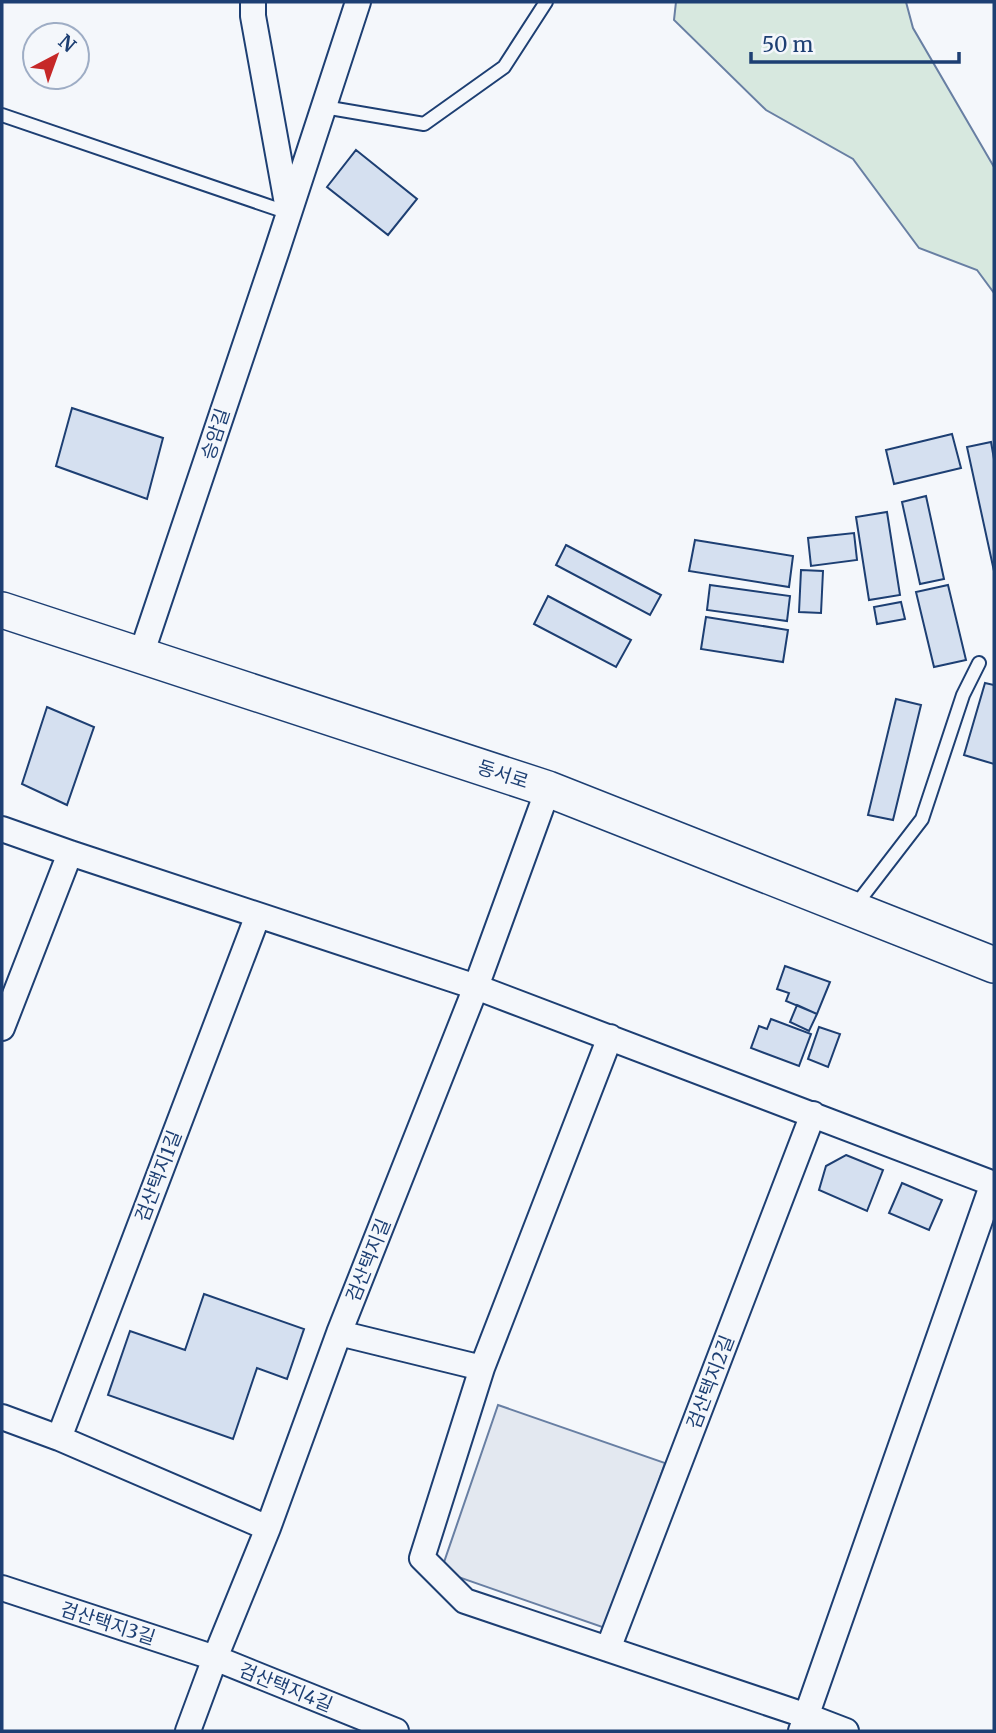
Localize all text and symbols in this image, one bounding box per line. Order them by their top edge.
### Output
north arrow [21,21,91,91]
scale bar [751,21,959,65]
text: N [54,29,81,57]
text: 50 m [762,31,813,58]
street label: 승암길 [195,405,235,463]
street label: 동서로 [474,754,532,794]
street label: 검산택지1길 [130,1127,186,1225]
street label: 검산택지길 [341,1215,395,1305]
street label: 검산택지2길 [681,1332,739,1432]
street label: 검산택지3길 [58,1596,158,1650]
street label: 검산택지4길 [236,1657,336,1717]

